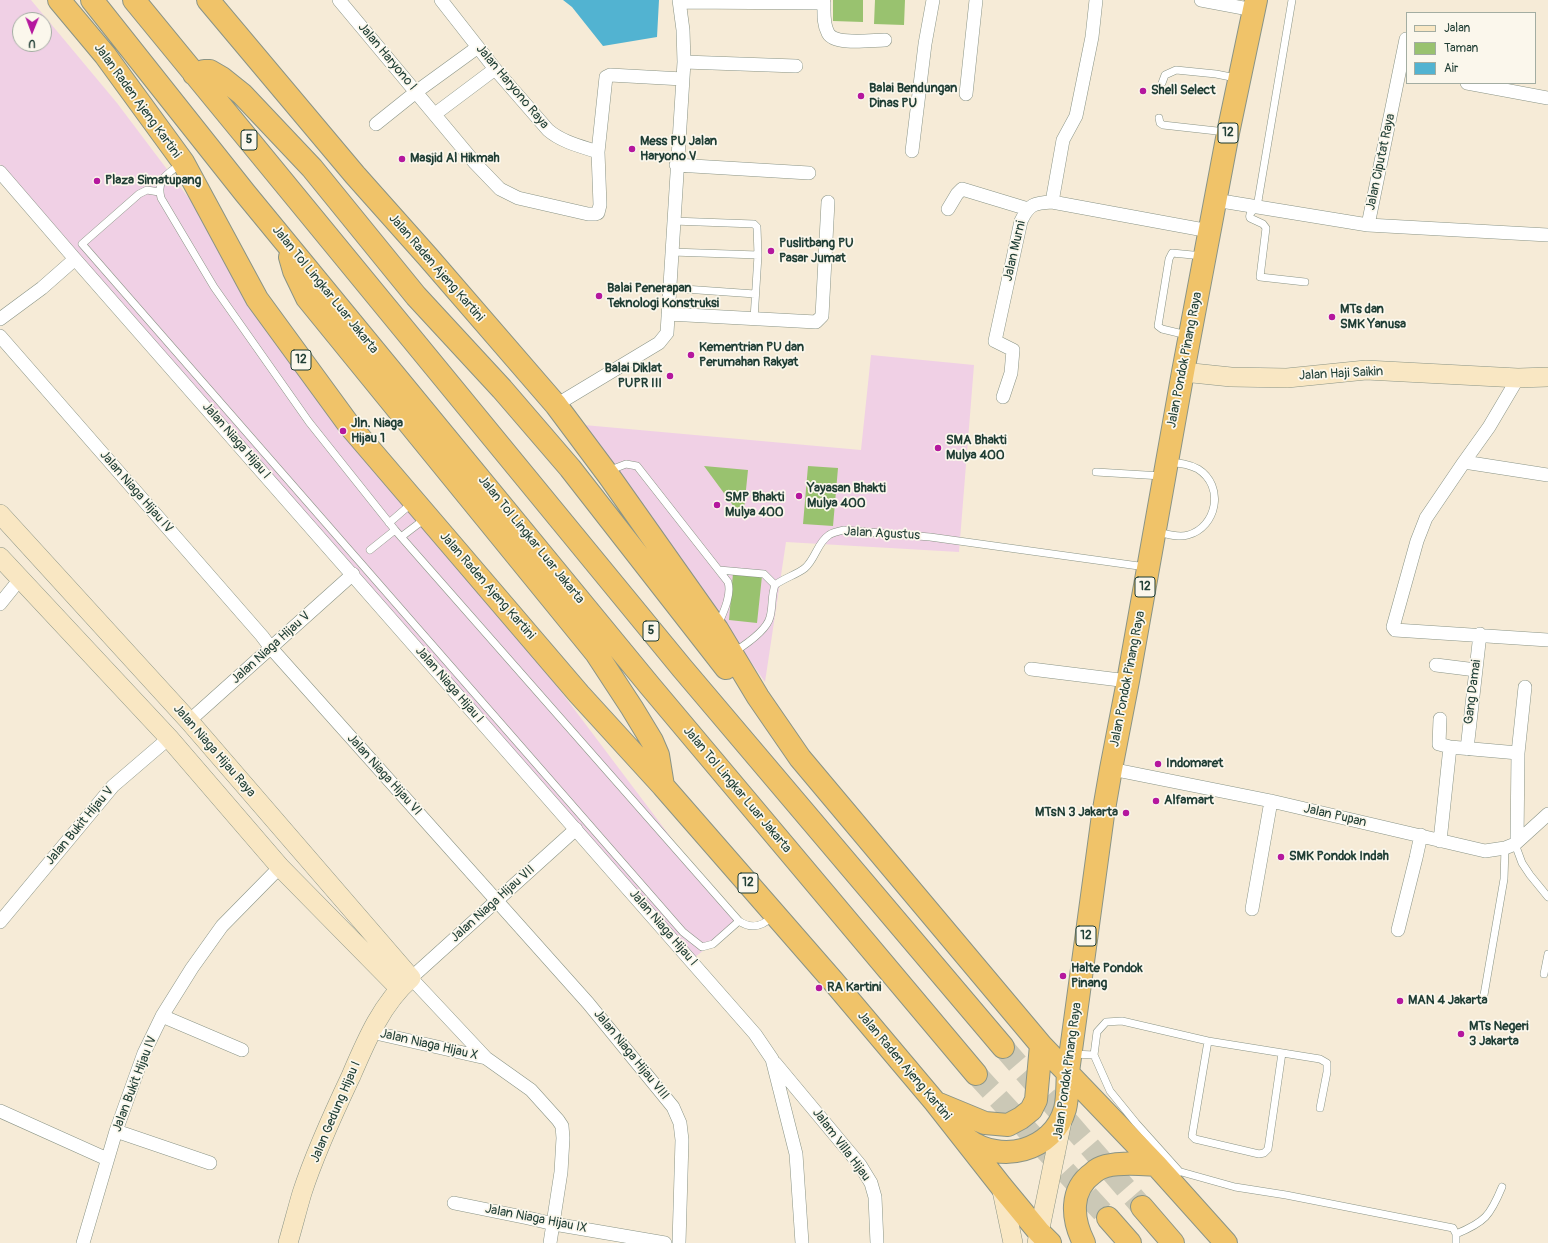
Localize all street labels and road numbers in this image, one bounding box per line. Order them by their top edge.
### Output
street label: Jalan Haryono I [354,20,420,94]
street label: Jalan Raden Ajeng Kartini [90,41,184,161]
street label: Jalan Haryono Raya [472,42,552,132]
street label: Jalan Ciputat Raya [1363,112,1399,212]
road number: 12 [1218,123,1238,143]
road number: 5 [241,130,257,150]
street label: Jalan Raden Ajeng Kartini [385,211,487,325]
street label: Jalan Murni [1000,219,1030,283]
street label: Jalan Tol Lingkar Luar Jakarta [269,223,381,357]
street label: Jalan Pondok Pinang Raya [1164,291,1206,429]
road number: 12 [291,350,311,370]
street label: Jalan Haji Saikin [1298,364,1384,384]
street label: Jalan Niaga Hijau I [199,400,273,482]
street label: Jalan Niaga Hijau IV [96,448,176,536]
street label: Jalan Tol Lingkar Luar Jakarta [475,473,587,607]
street label: Jalan Agustus [844,524,920,544]
street label: Jalan Raden Ajeng Kartini [436,529,538,643]
road number: 12 [1135,577,1155,597]
street label: Jalan Niaga Hijau V [228,609,314,687]
street label: Jalan Pondok Pinang Raya [1107,610,1149,748]
road number: 5 [643,621,659,641]
street label: Jalan Niaga Hijau I [412,644,486,726]
street label: Gang Damai [1461,659,1485,725]
street label: Jalan Niaga Hijau Raya [169,701,259,801]
street label: Jalan Tol Lingkar Luar Jakarta [680,724,794,856]
street label: Jalan Niaga Hijau VI [343,731,425,819]
street label: Jalan Bukit Hijau V [43,784,117,868]
street label: Jalan Pupan [1302,801,1368,831]
street label: Jalan Niaga Hijau VII [448,862,538,946]
road number: 12 [738,873,758,893]
street label: Jalan Niaga Hijau I [626,887,700,969]
road number: 12 [1076,926,1096,946]
street label: Jalan Pondok Pinang Raya [1051,1001,1085,1141]
street label: Jalan Niaga Hijau VIII [590,1007,672,1103]
street label: Jalan Raden Ajeng Kartini [854,1008,954,1124]
street label: Jalan Niaga Hijau X [378,1026,480,1064]
street label: Jalan Bukit Hijau IV [110,1034,160,1134]
street label: Jalan Gedung Hijau I [308,1059,364,1165]
street label: Jalam Villa Hijau [809,1106,873,1184]
street label: Jalan Niaga Hijau IX [484,1201,588,1237]

